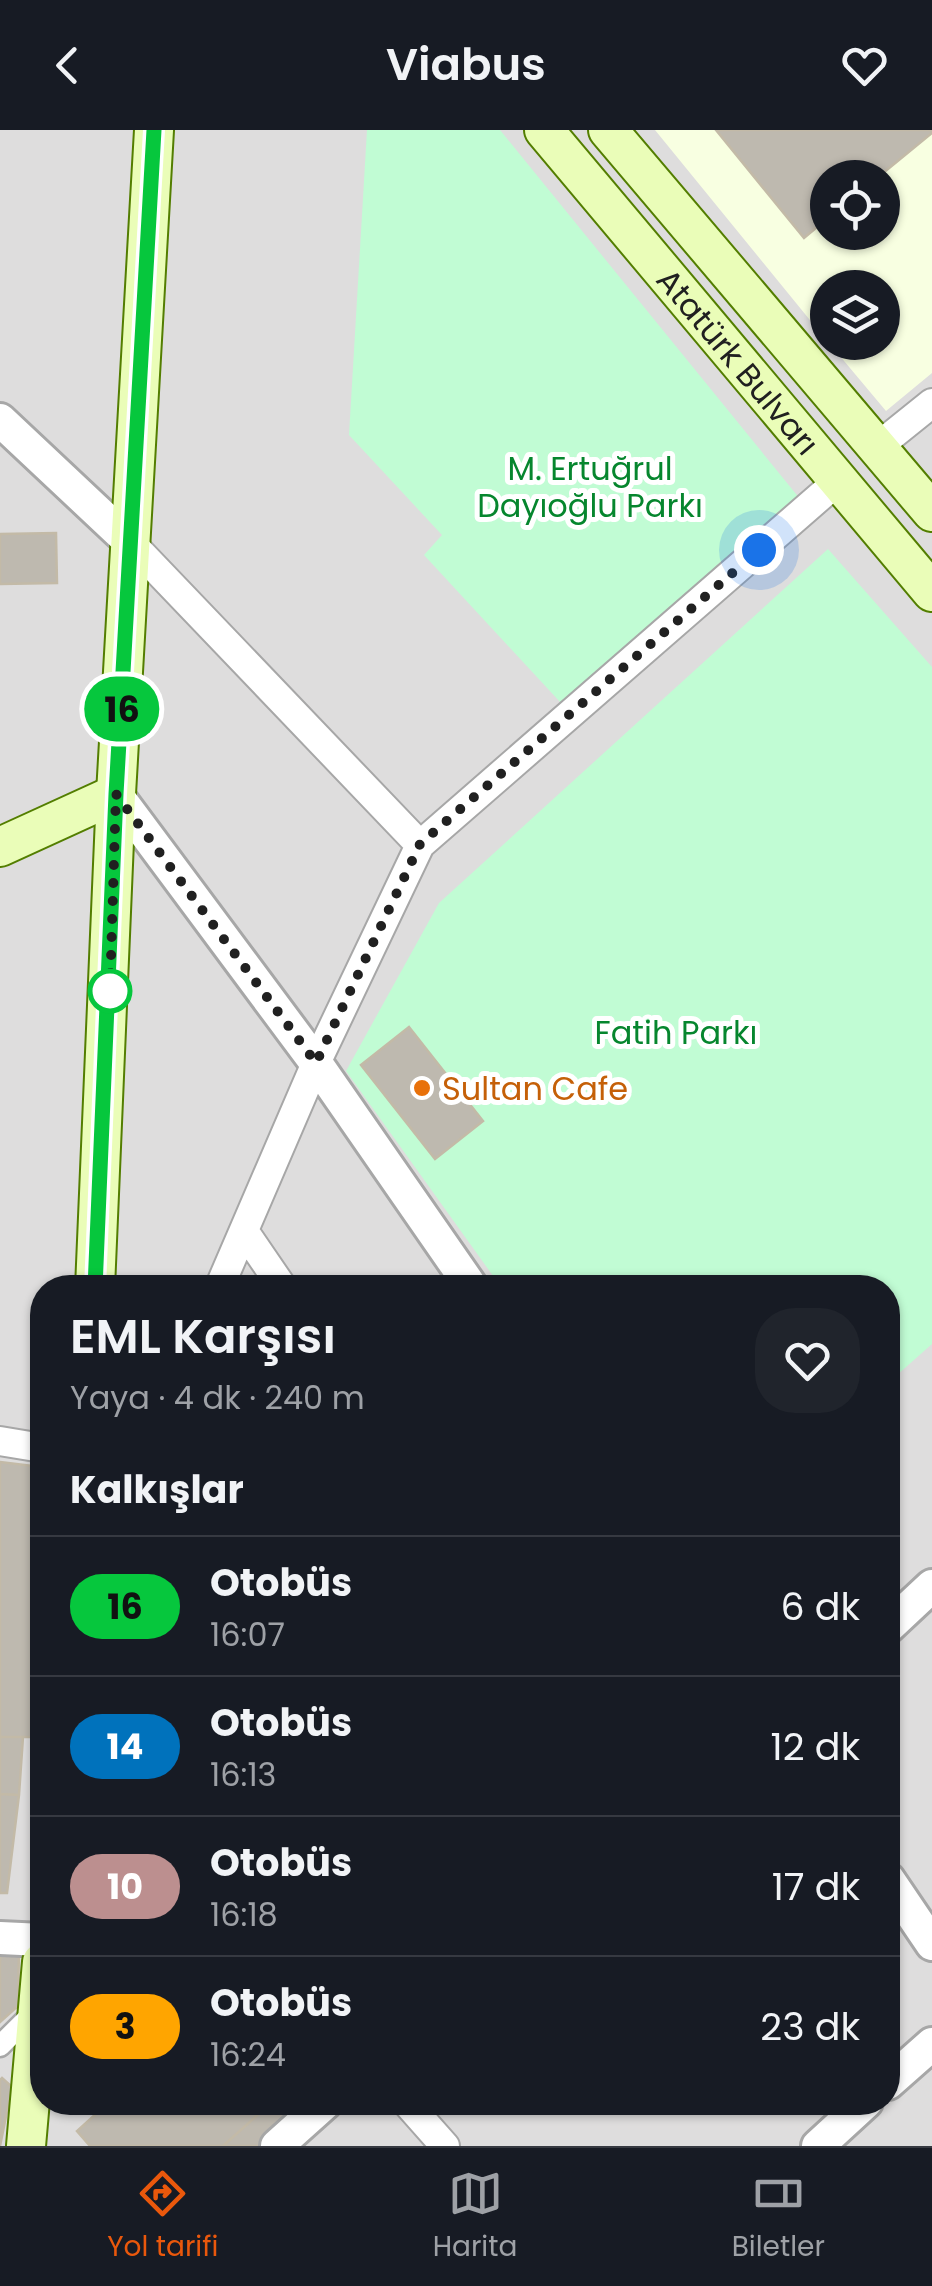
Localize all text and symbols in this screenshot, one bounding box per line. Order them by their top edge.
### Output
text: Viabus [386,33,546,96]
icon: back [40,38,95,93]
icon: heart [837,38,892,93]
map controls [810,160,900,360]
button: locate [810,160,900,250]
street label: Atatürk Bulvarı [647,258,830,464]
button: layers [810,270,900,360]
park label: M. Ertuğrul Dayıoğlu Parkı [477,446,703,528]
your location [734,525,784,575]
line badge: 16 [77,676,167,742]
text: 16 [104,685,140,734]
unlabelled marker [89,970,131,1012]
park label: Fatih Parkı [595,1010,757,1055]
place label: Sultan Cafe [442,1066,628,1111]
marker: Sultan Cafe [411,1077,433,1099]
text: EML Karşısı [70,1303,336,1370]
button: heart [755,1308,860,1413]
text: Yaya · 4 dk · 240 m [70,1375,365,1420]
text: Kalkışlar [70,1463,244,1516]
text: Otobüs [210,1556,352,1609]
text: 6 dk [780,1580,860,1633]
text: 16 [107,1582,143,1631]
text: 16:07 [210,1612,285,1657]
text: Otobüs [210,1696,352,1749]
text: 12 dk [771,1720,860,1773]
text: 14 [107,1722,143,1771]
text: 16:13 [210,1752,276,1797]
text: Otobüs [210,1836,352,1889]
text: 17 dk [772,1860,860,1913]
text: 10 [107,1862,143,1911]
text: 16:18 [210,1892,278,1937]
text: Otobüs [210,1976,352,2029]
text: 23 dk [760,2000,860,2053]
text: 3 [114,2002,136,2051]
text: 16:24 [210,2032,286,2077]
tab: Yol tarifi [107,2166,218,2268]
tab: Harita [433,2166,517,2268]
tab: Biletler [732,2166,825,2268]

